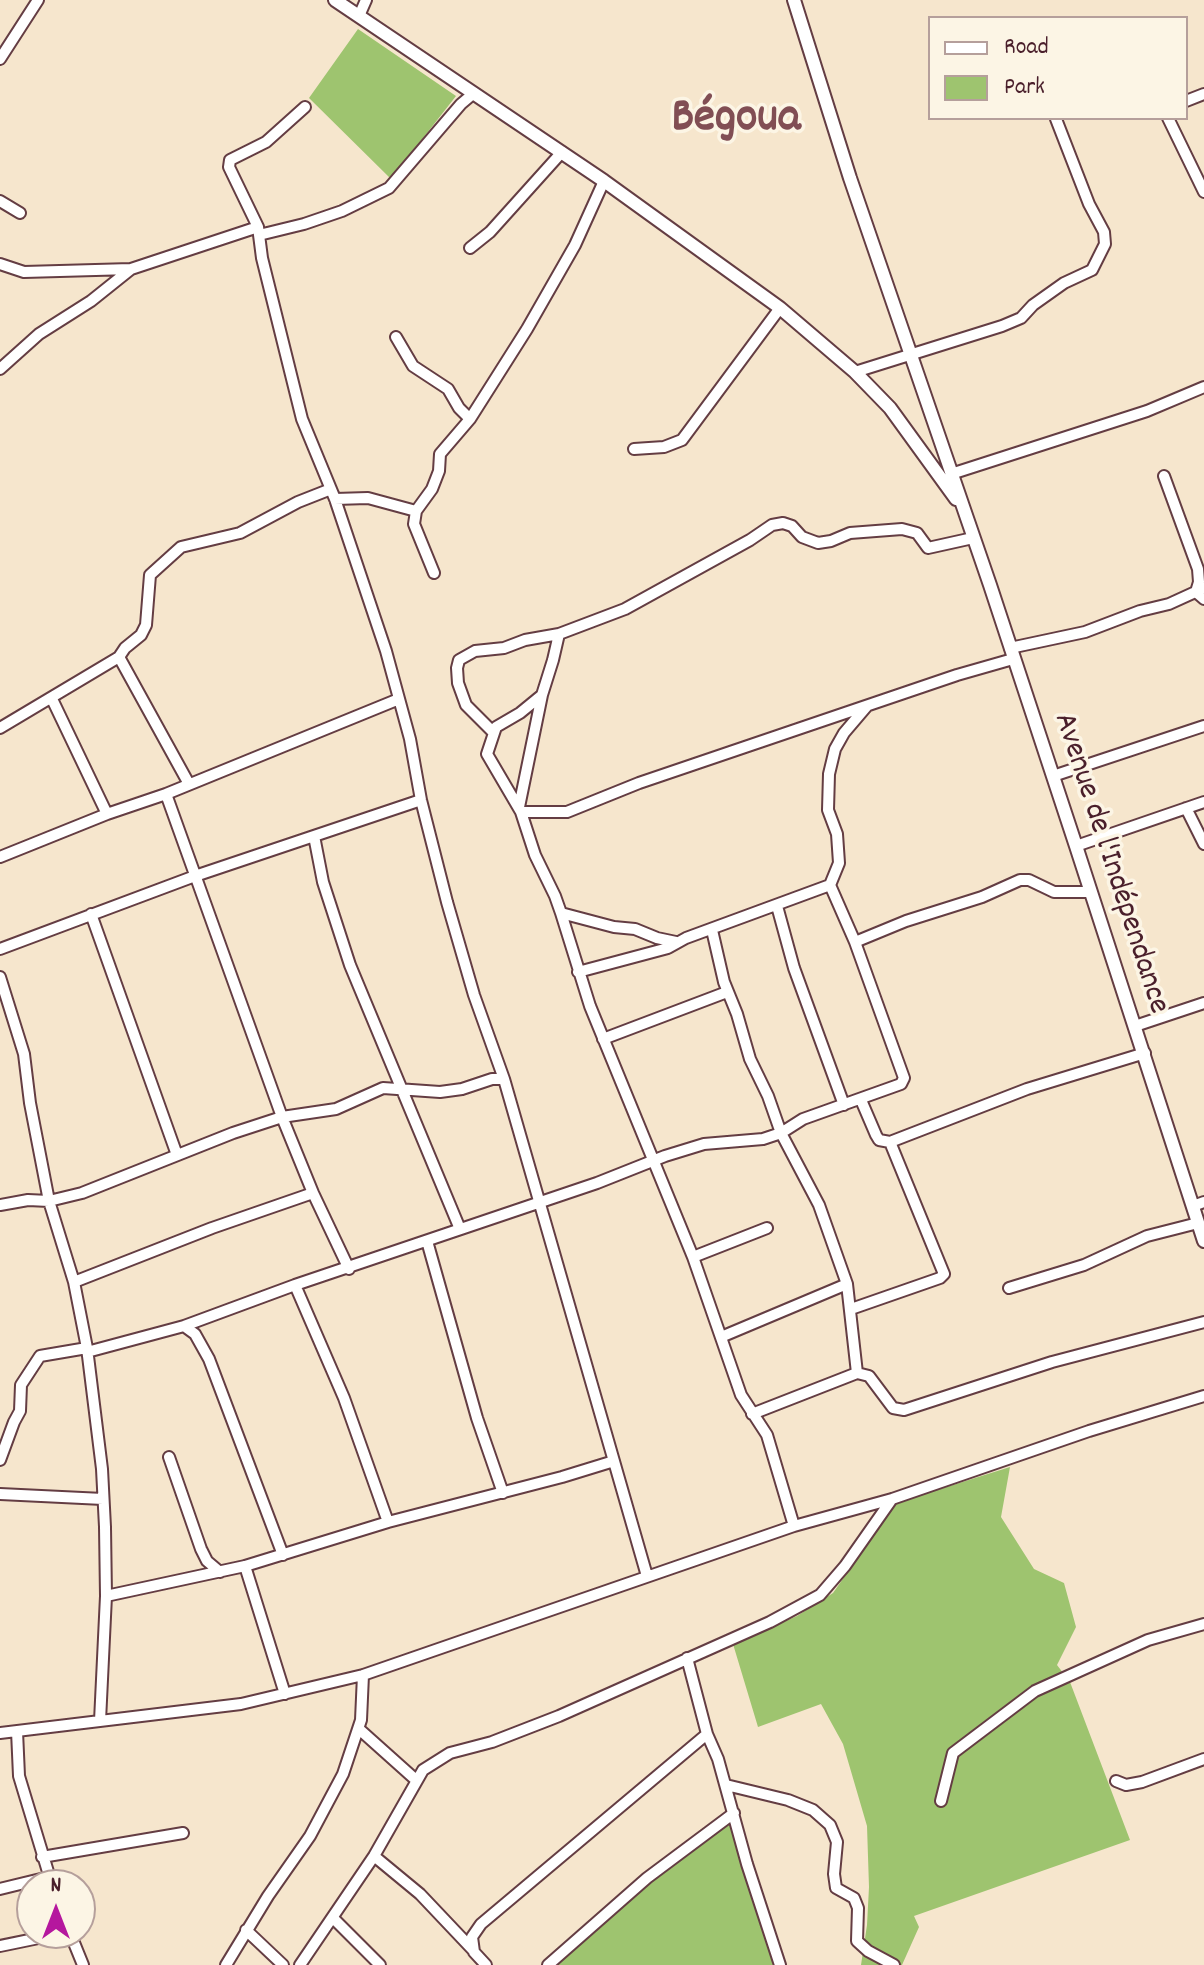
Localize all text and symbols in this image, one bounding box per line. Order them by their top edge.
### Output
legend [928,16,1188,120]
text: Road [1004,31,1049,65]
text: Park [1004,71,1045,105]
district label: Bégoua [671,93,801,151]
street label: Avenue de l'Indépendance [1042,709,1176,1019]
north arrow [16,1869,96,1949]
text: N [51,1871,61,1902]

